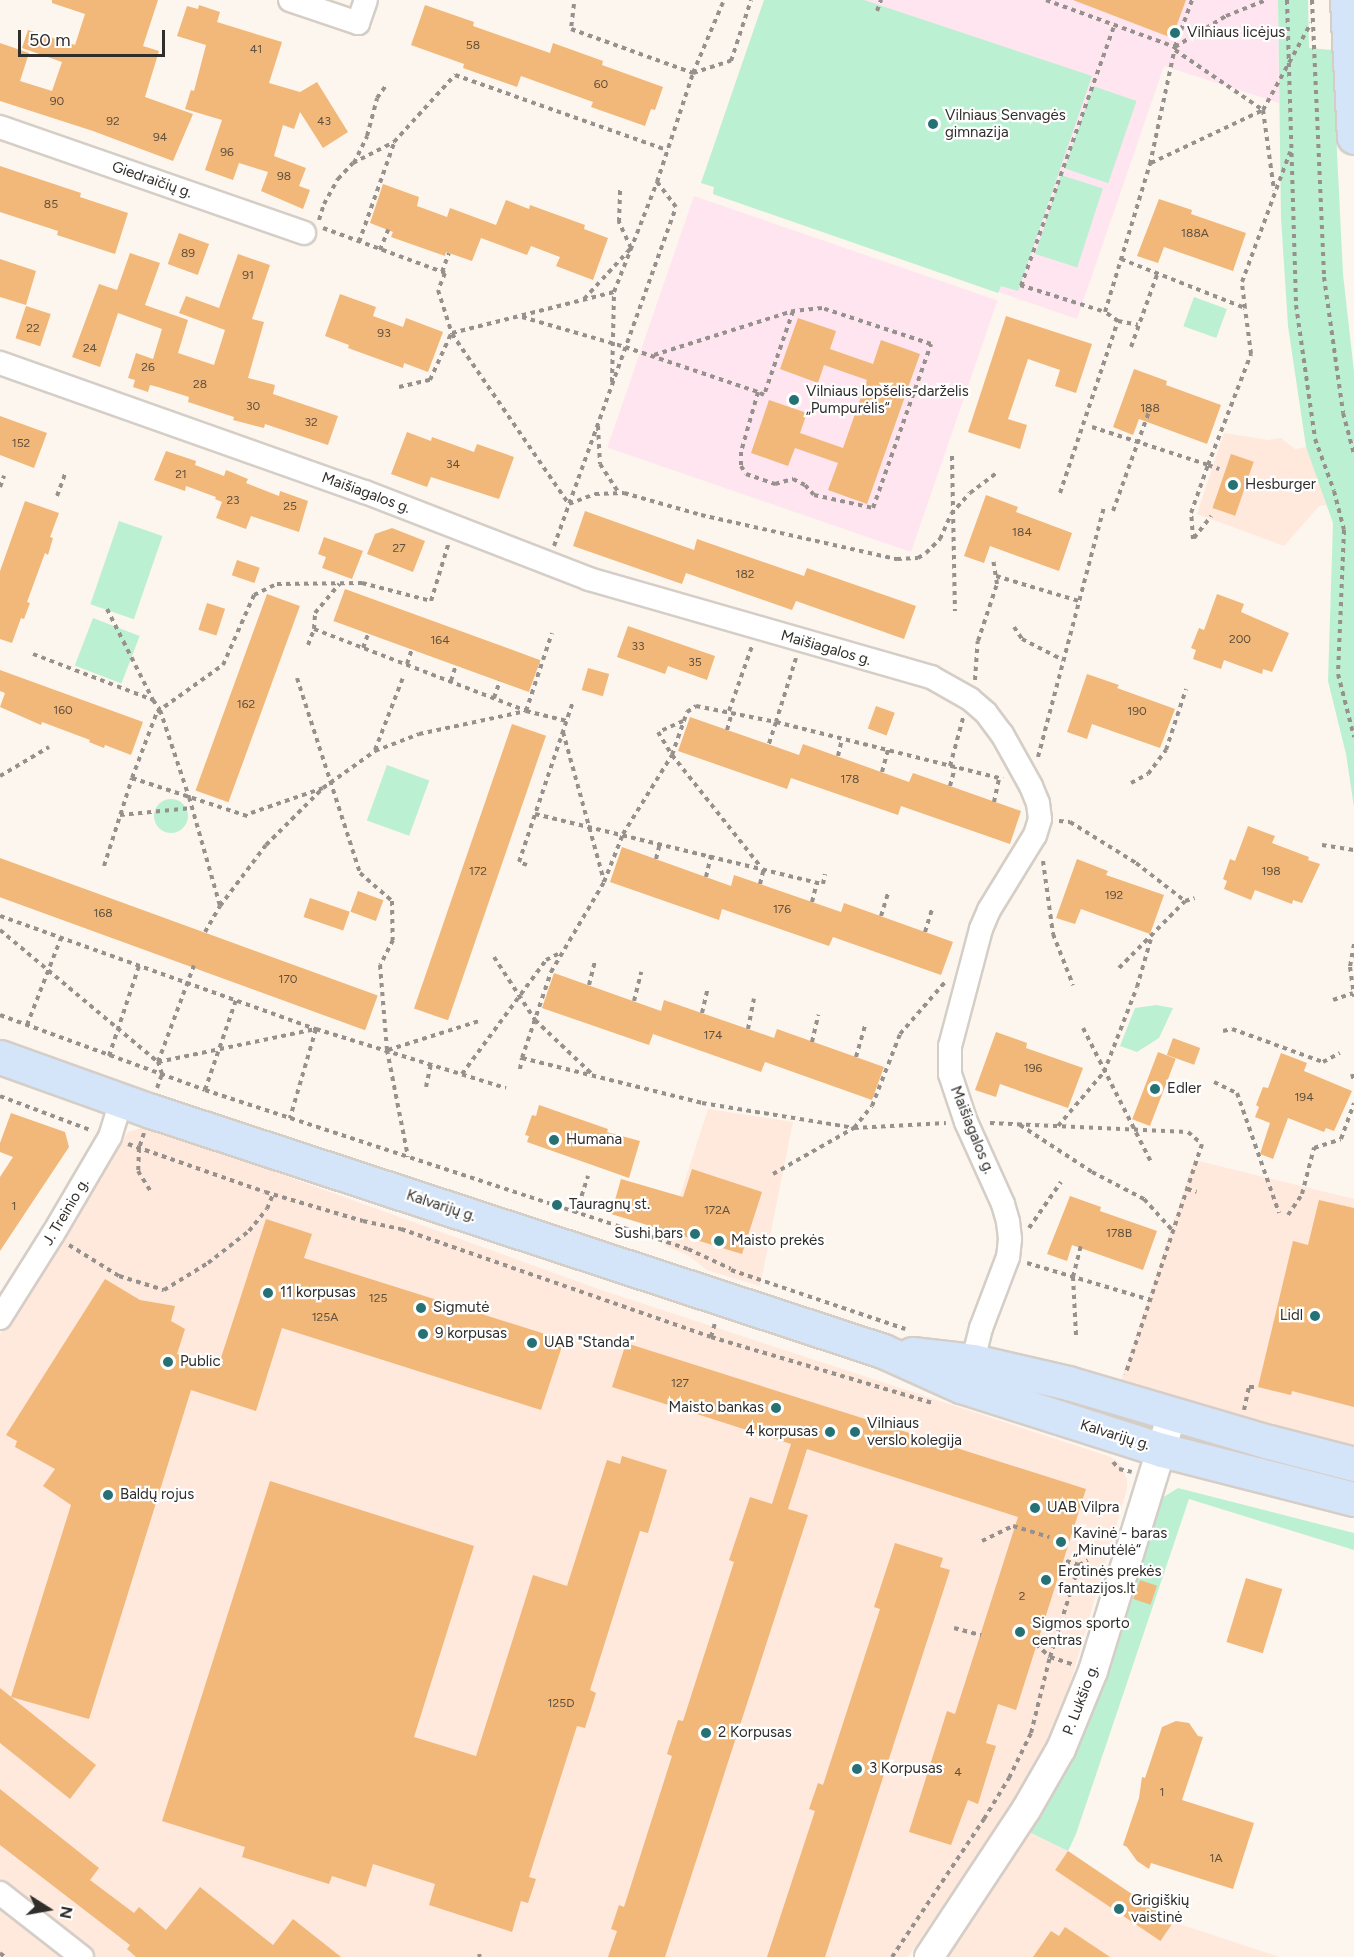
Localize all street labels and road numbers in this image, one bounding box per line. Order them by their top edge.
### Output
street label: Giedraičių g. [110,158,194,202]
street label: Maišiagalos g. [319,469,413,517]
street label: Maišiagalos g. [779,627,873,669]
street label: Maišiagalos g. [946,1083,998,1177]
street label: J. Treinio g. [39,1175,93,1249]
street label: Kalvarijų g. [404,1186,478,1226]
street label: Kalvarijų g. [1078,1416,1152,1454]
street label: P. Lukšio g. [1059,1662,1103,1738]

